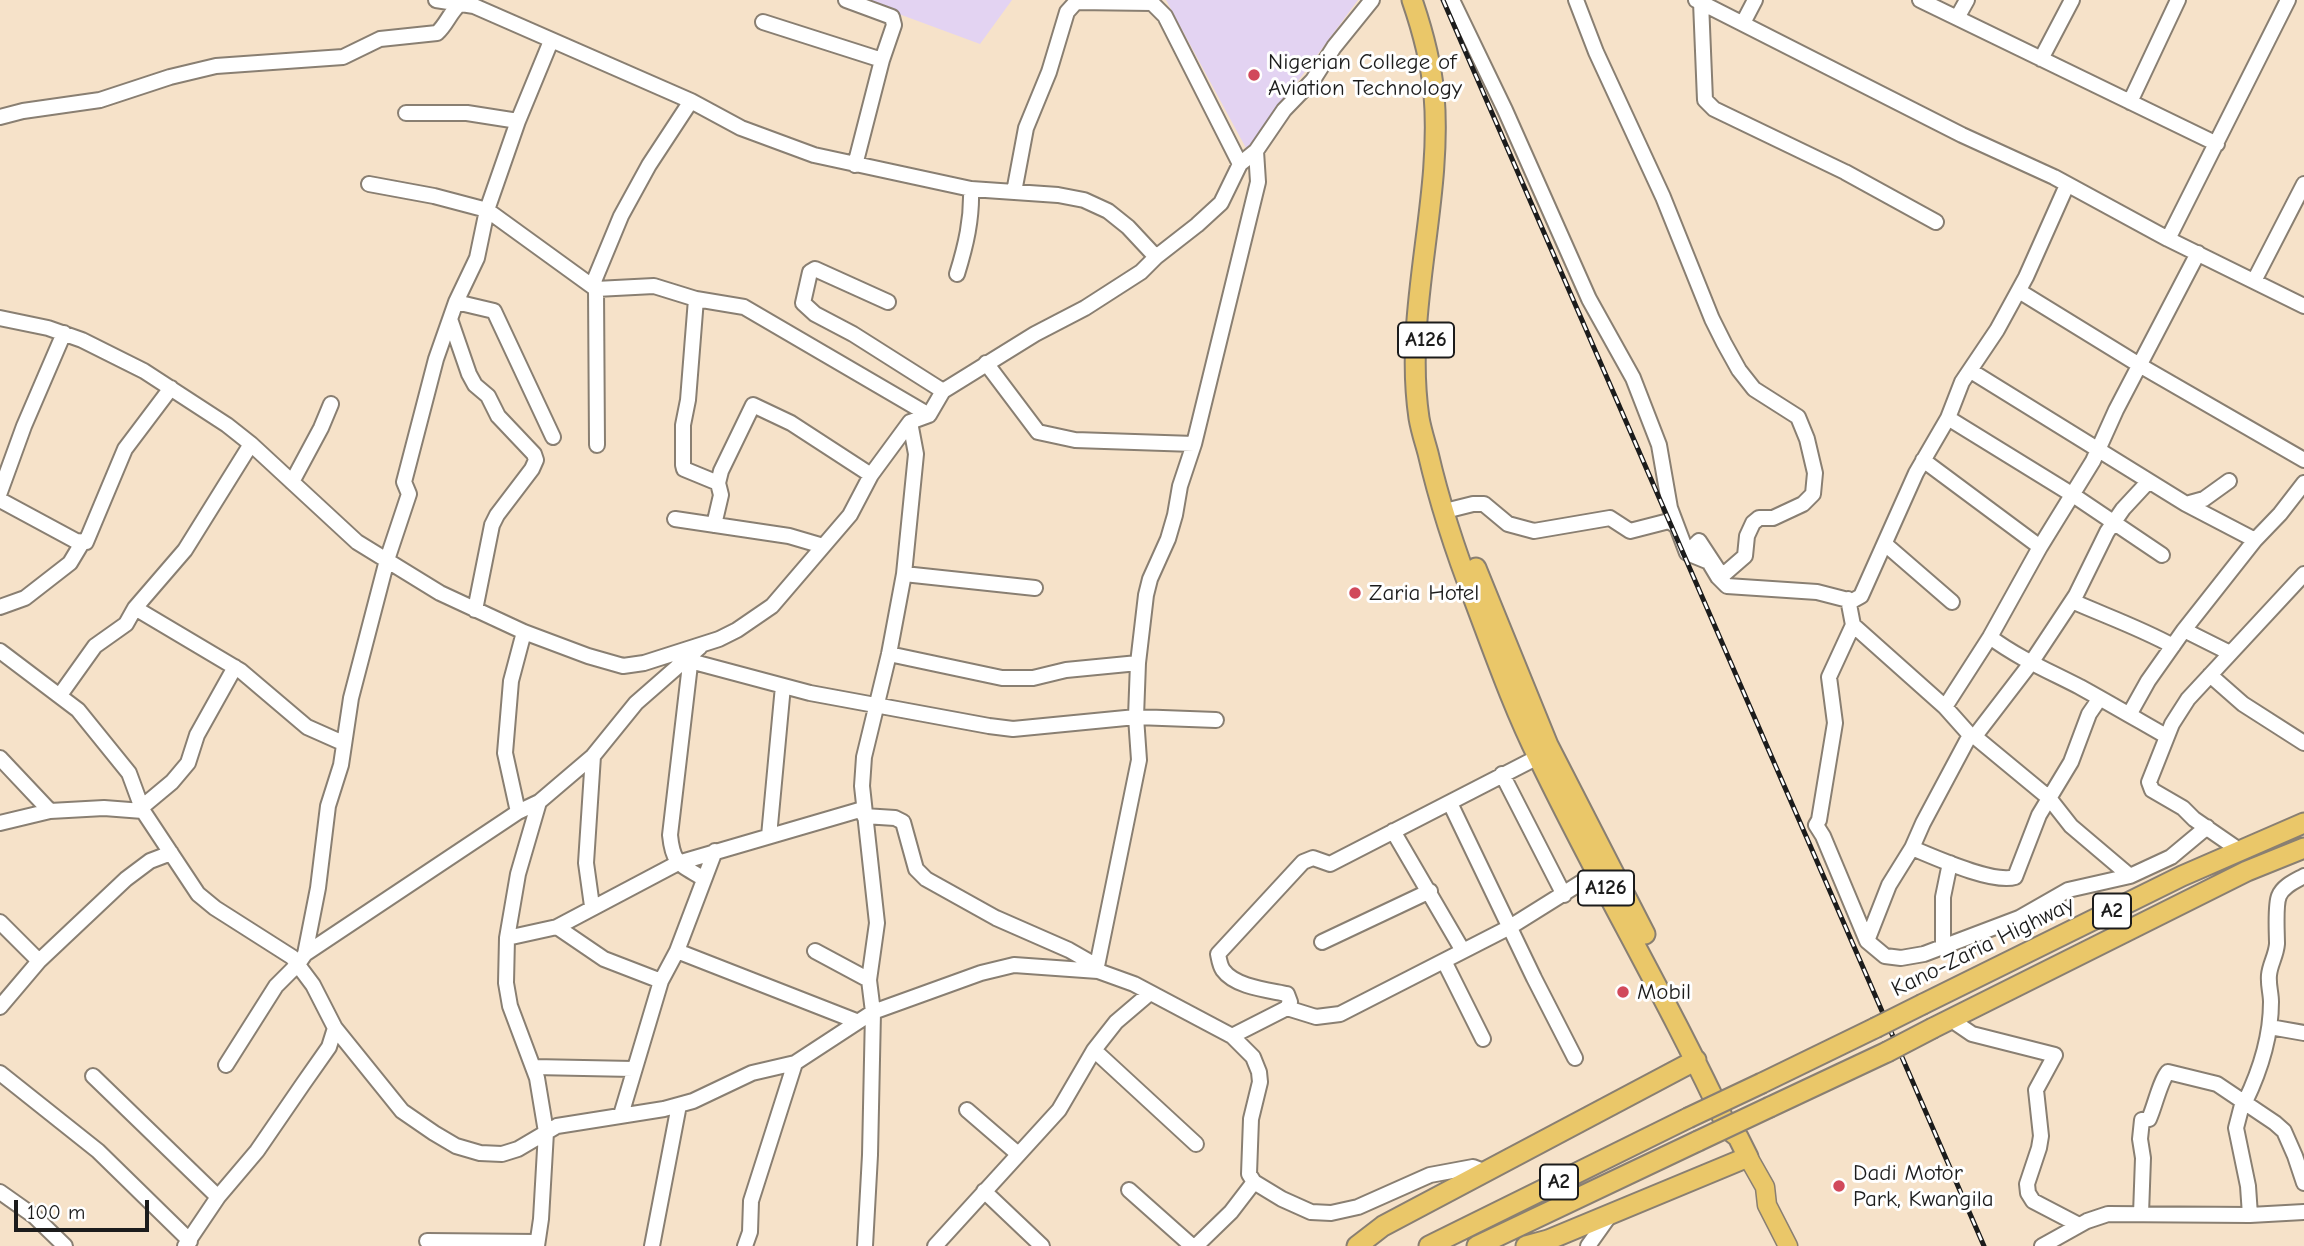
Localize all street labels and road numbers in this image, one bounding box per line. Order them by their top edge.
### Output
road number: A126 [1398,322,1454,358]
road number: A126 [1578,870,1634,906]
street label: Kano-Zaria Highway [1887,891,2079,1003]
road number: A2 [2093,894,2131,928]
road number: A2 [1540,1164,1578,1200]

